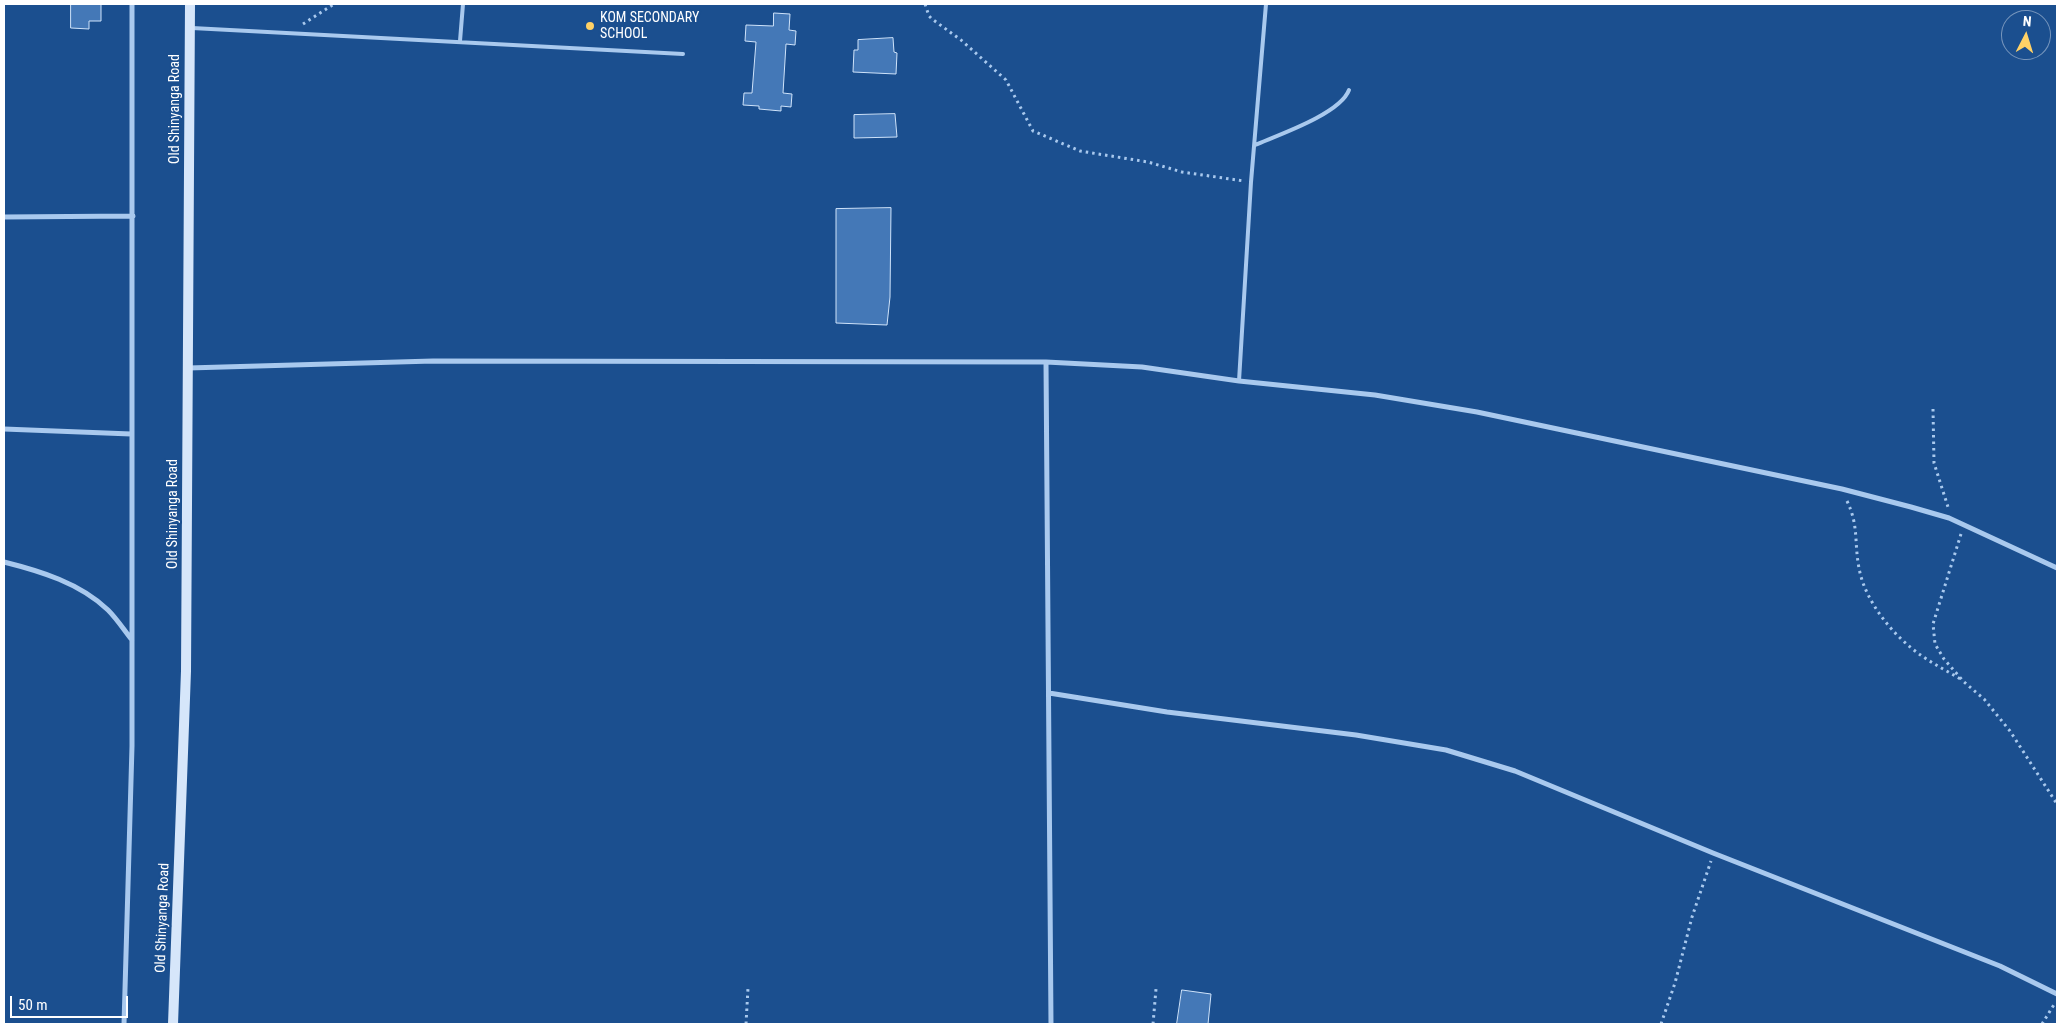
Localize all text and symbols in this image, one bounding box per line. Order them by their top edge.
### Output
place label: KOM SECONDARY SCHOOL [600,10,699,42]
north arrow [2001,10,2051,60]
text: N [2022,13,2032,29]
marker: KOM SECONDARY SCHOOL [584,20,596,32]
street label: Old Shinyanga Road [167,54,183,164]
street label: Old Shinyanga Road [165,459,181,569]
street label: Old Shinyanga Road [153,863,173,973]
scale bar [12,986,130,1018]
text: 50 m [18,996,48,1014]

